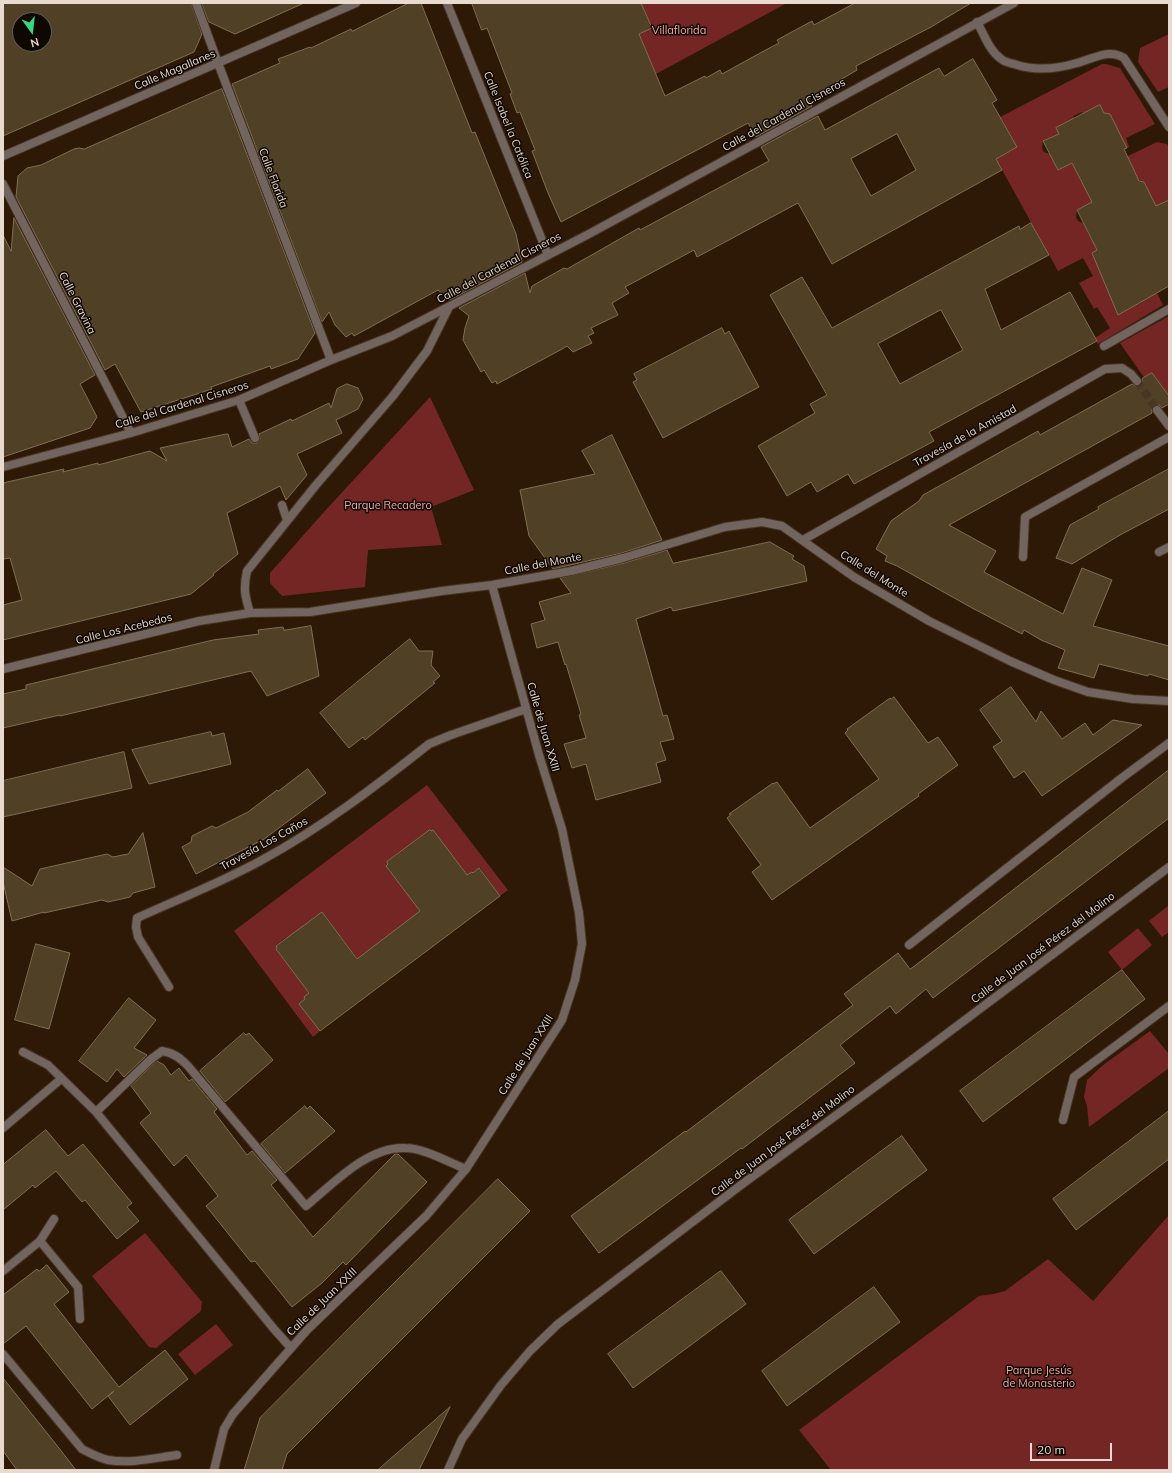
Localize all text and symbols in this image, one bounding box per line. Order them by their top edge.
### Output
north arrow [12,12,52,52]
park label: Villaflorida [652,24,706,38]
text: N [29,35,41,50]
street label: Calle Magallanes [132,47,218,93]
street label: Calle Isabel la Católica [480,70,536,180]
street label: Calle del Cardenal Cisneros [720,76,848,154]
street label: Calle Florida [256,146,290,210]
street label: Calle del Cardenal Cisneros [435,230,563,306]
street label: Calle Gravina [56,270,98,336]
street label: Calle del Cardenal Cisneros [114,378,250,432]
street label: Travesía de la Amistad [911,402,1019,470]
park label: Parque Recadero [344,499,432,513]
street label: Calle del Monte [837,548,911,600]
street label: Calle del Monte [503,550,583,578]
street label: Calle Los Acebedos [74,611,174,647]
street label: Calle de Juan XXIII [524,681,562,773]
street label: Travesía Los Caños [218,814,310,874]
street label: Calle de Juan José Pérez del Molino [968,890,1118,1006]
street label: Calle de Juan XXIII [496,1012,556,1098]
street label: Calle de Juan José Pérez del Molino [708,1083,858,1199]
street label: Calle de Juan XXIII [284,1265,360,1339]
park label: Parque Jesús de Monasterio [1003,1364,1075,1390]
scale bar [1032,1435,1114,1461]
text: 20 m [1037,1442,1065,1457]

